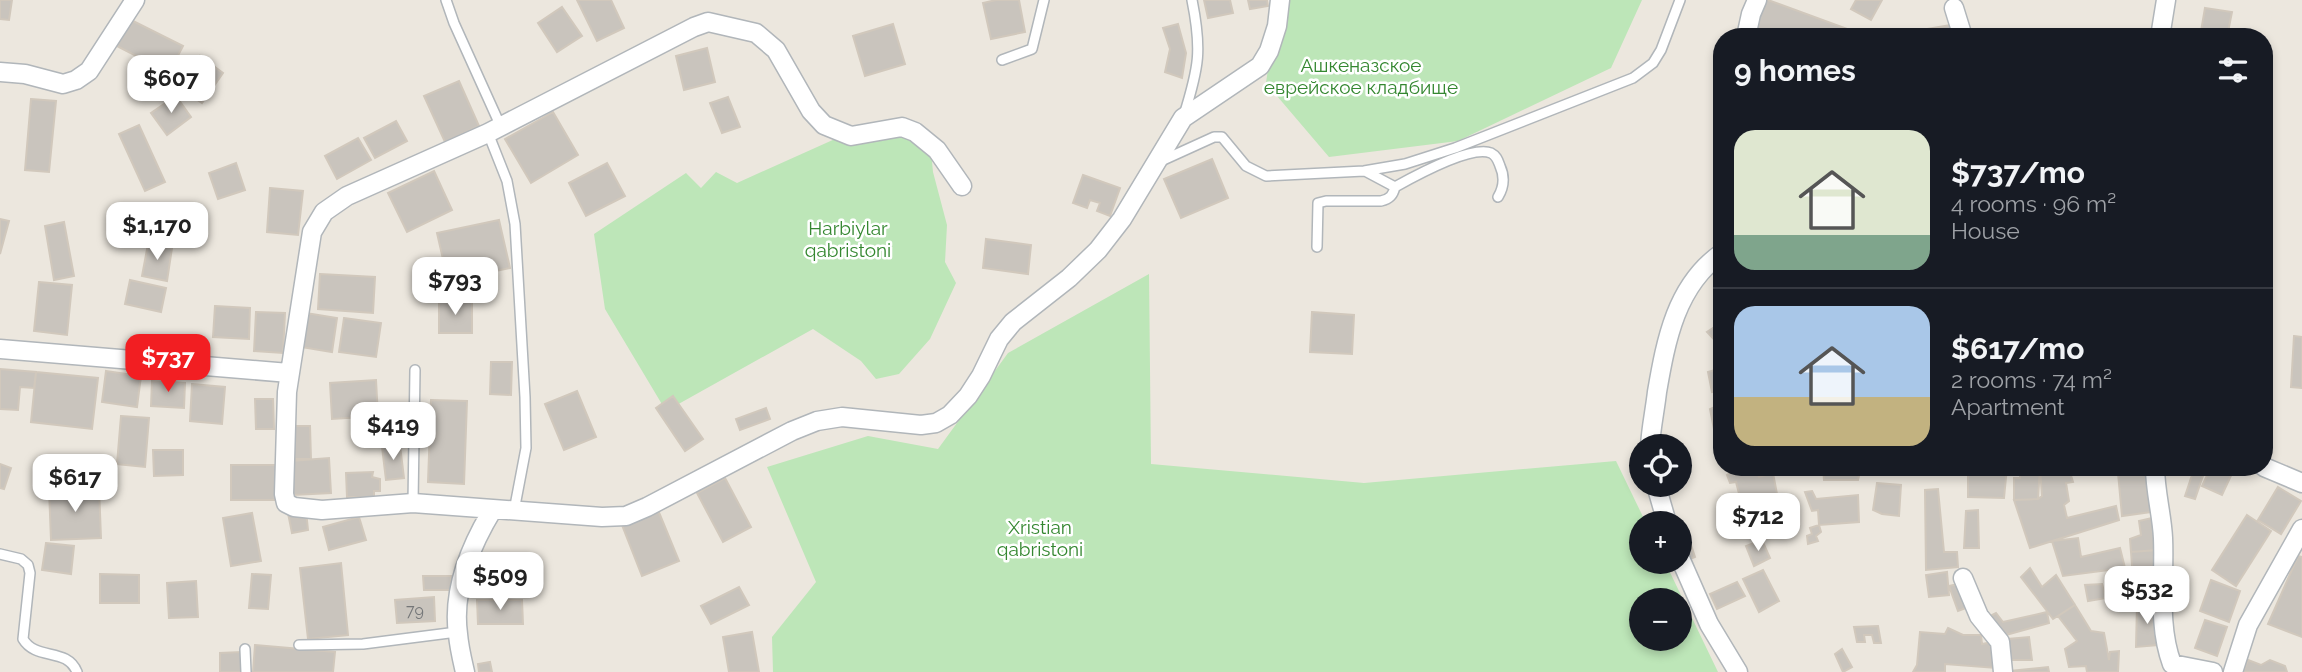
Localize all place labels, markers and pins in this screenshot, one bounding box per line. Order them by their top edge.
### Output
pin: $607 [130,55,212,115]
pin: $1,170 [100,202,214,262]
pin: $793 [414,258,496,317]
pin: $737 [127,334,209,394]
pin: $419 [352,402,434,462]
pin: $617 [34,454,116,514]
pin: $712 [1717,494,1799,553]
pin: $509 [459,552,541,612]
pin: $532 [2106,566,2188,626]

